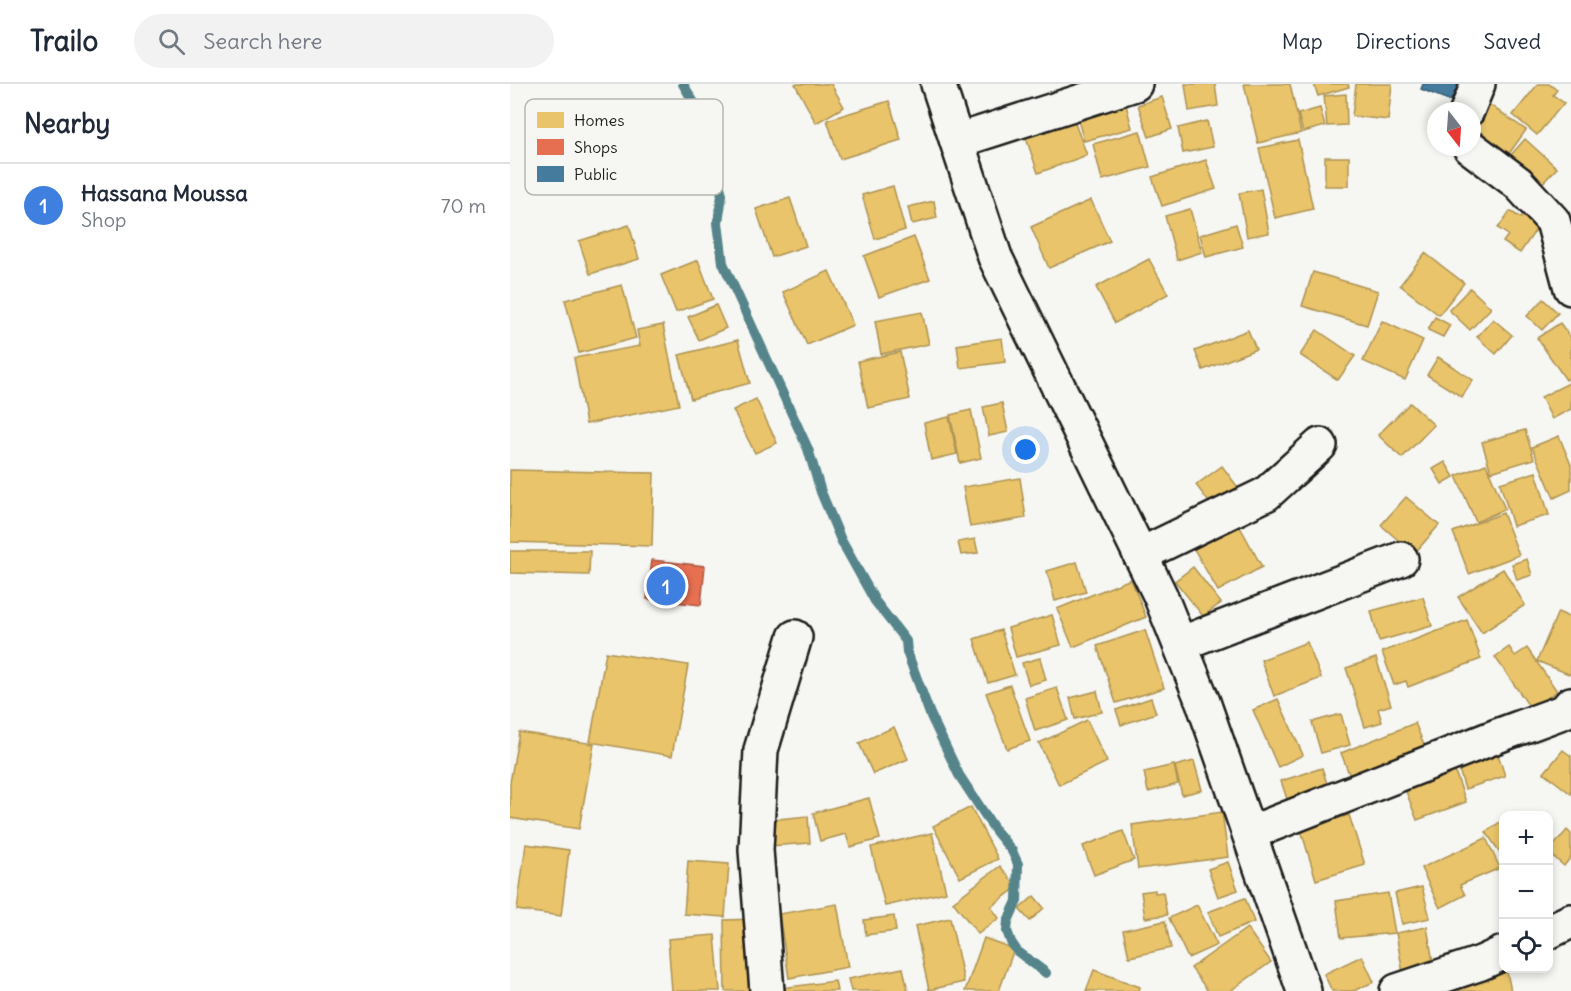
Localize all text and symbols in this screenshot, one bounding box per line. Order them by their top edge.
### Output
search box [134,14,554,68]
text: Trailo [30,23,98,59]
icon: search [155,25,188,58]
text: Search here [203,27,322,55]
text: Map [1282,28,1323,55]
text: Directions [1356,28,1450,55]
text: Saved [1483,28,1541,55]
legend [525,99,723,195]
north arrow [1427,102,1481,156]
text: Nearby [24,107,110,140]
text: Homes [574,110,624,130]
text: Shops [574,137,618,157]
text: Public [574,164,617,184]
text: Hassana Moussa [81,179,248,207]
text: 1 [40,193,47,218]
text: 70 m [441,193,486,218]
text: Shop [81,207,126,232]
your location [1011,435,1040,464]
pin: 1 [646,564,686,608]
map controls [1499,811,1553,973]
button: + [1499,811,1553,865]
button: − [1499,865,1553,919]
button: locate [1499,919,1553,973]

